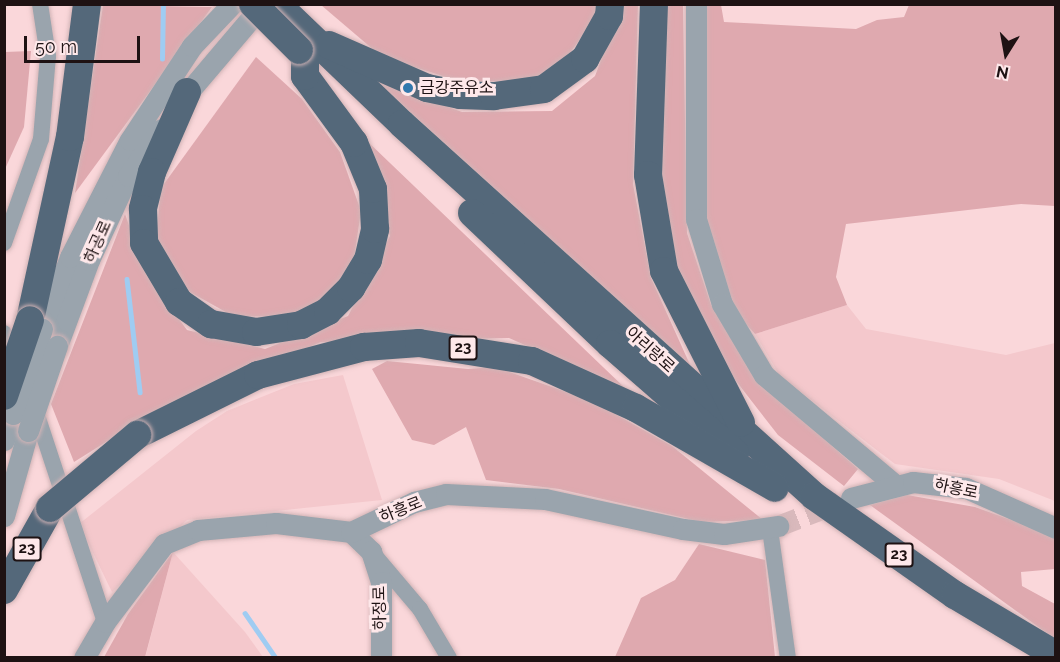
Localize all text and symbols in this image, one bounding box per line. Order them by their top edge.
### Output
scale bar [27,24,142,62]
north arrow [976,24,1036,84]
text: 50 m [35,36,77,57]
text: N [995,62,1010,83]
place label: 금강주유소 [420,78,494,98]
marker: 금강주유소 [401,81,415,95]
street label: 하공로 [80,218,116,266]
street label: 아리랑로 [622,323,678,377]
road number: 23 [448,336,478,360]
street label: 하흥로 [932,475,980,503]
street label: 하흥로 [377,493,425,527]
road number: 23 [12,537,42,561]
road number: 23 [884,543,914,567]
street label: 하정로 [370,586,390,630]

